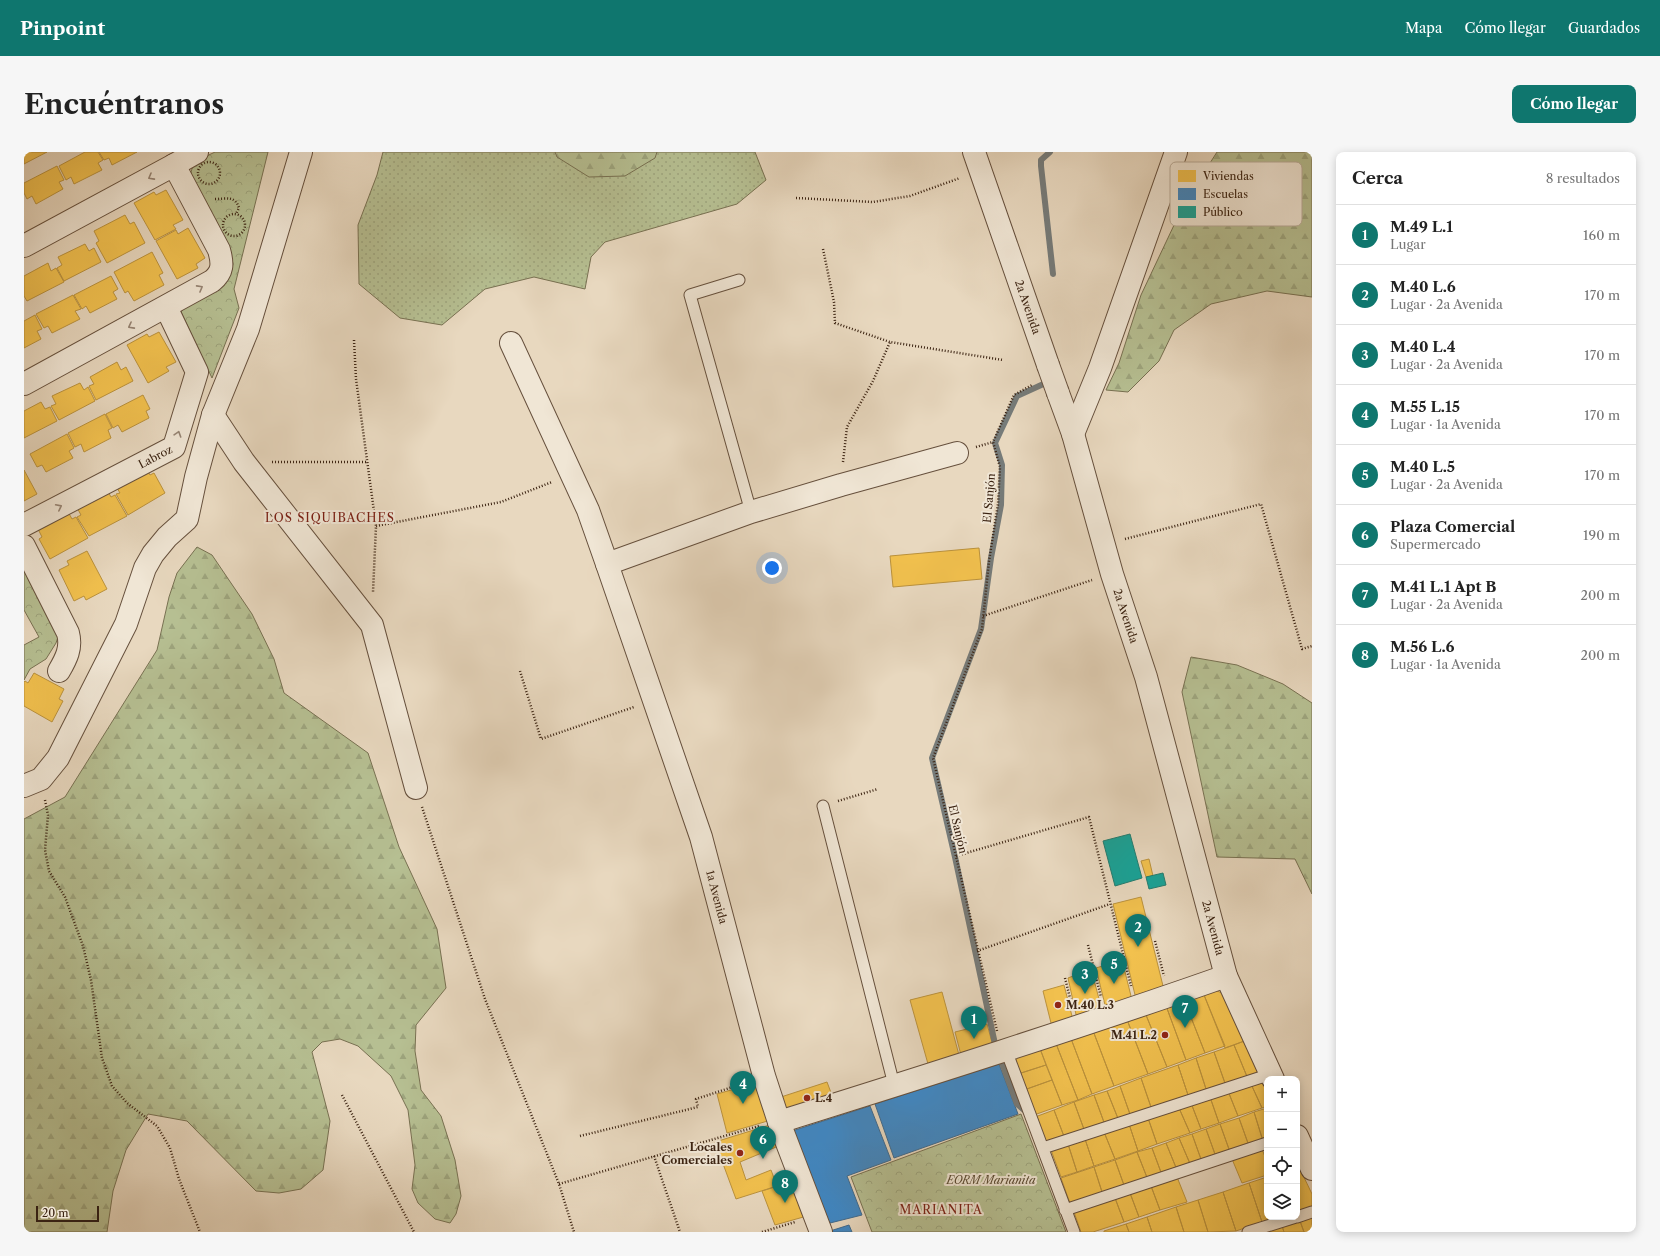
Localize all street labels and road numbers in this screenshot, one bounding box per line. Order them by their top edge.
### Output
street label: 2a Avenida [1012,278,1044,336]
street label: Labroz [136,442,175,471]
street label: El Sanjón [980,472,998,523]
street label: 2a Avenida [1110,587,1141,645]
street label: El Sanjón [946,803,970,855]
street label: 1a Avenida [703,869,731,926]
street label: 2a Avenida [1199,899,1227,957]

